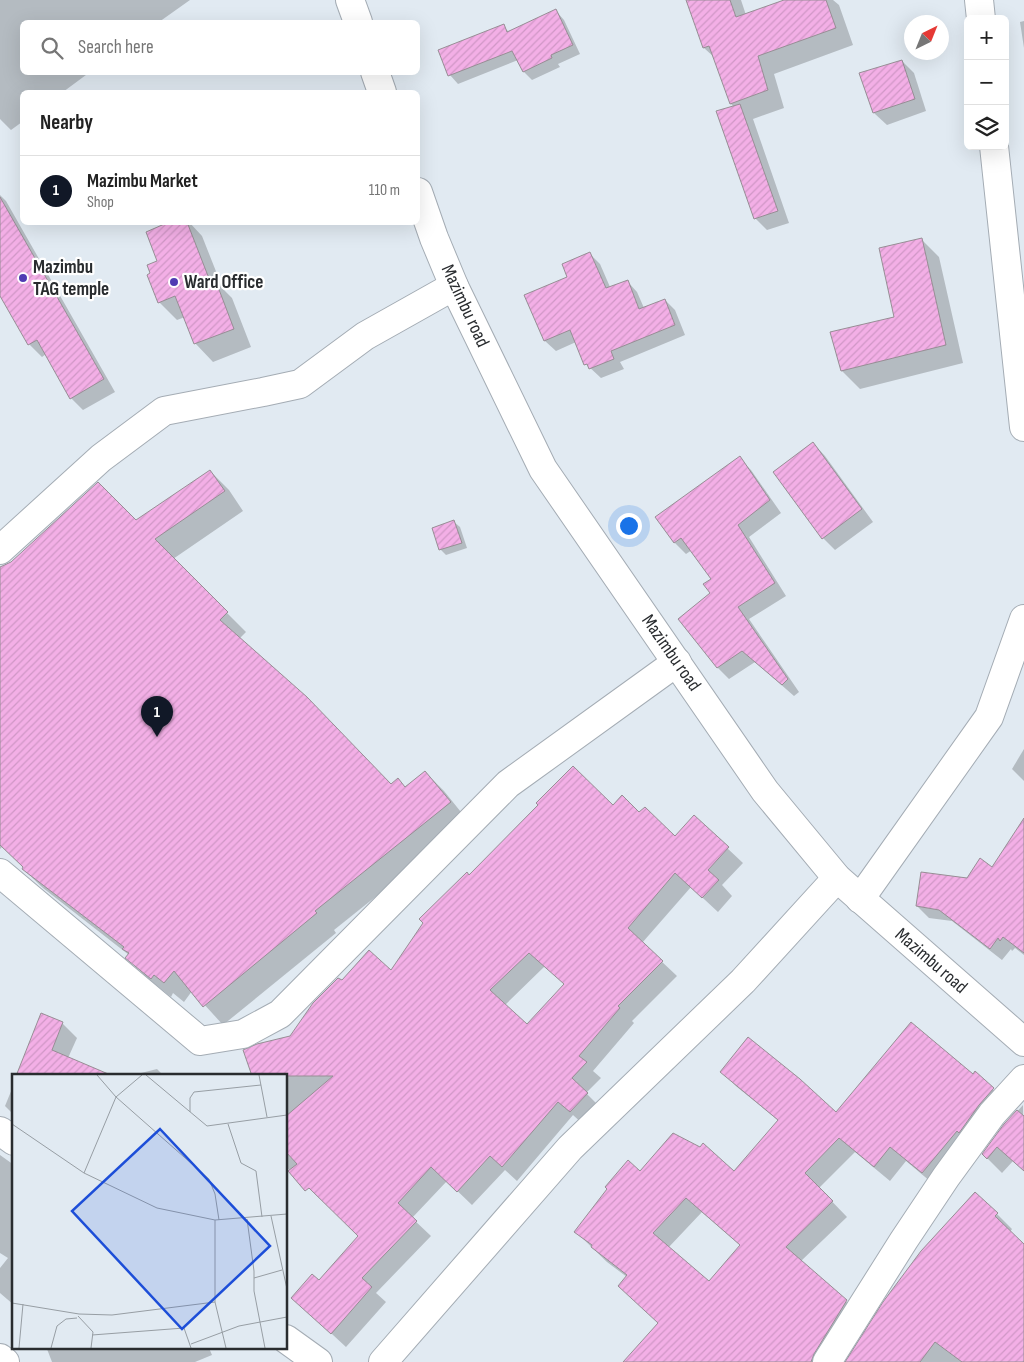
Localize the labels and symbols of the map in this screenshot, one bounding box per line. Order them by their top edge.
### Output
north arrow [904,15,949,60]
place label: Mazimbu TAG temple [33,256,109,301]
street label: Mazimbu road [436,261,494,351]
place label: Ward Office [184,271,263,294]
marker: Mazimbu TAG temple [17,272,29,284]
marker: Ward Office [168,276,180,288]
your location [616,513,642,539]
street label: Mazimbu road [636,610,706,696]
pin: 1 [141,696,173,737]
street label: Mazimbu road [890,923,972,999]
inset map [12,1074,288,1350]

